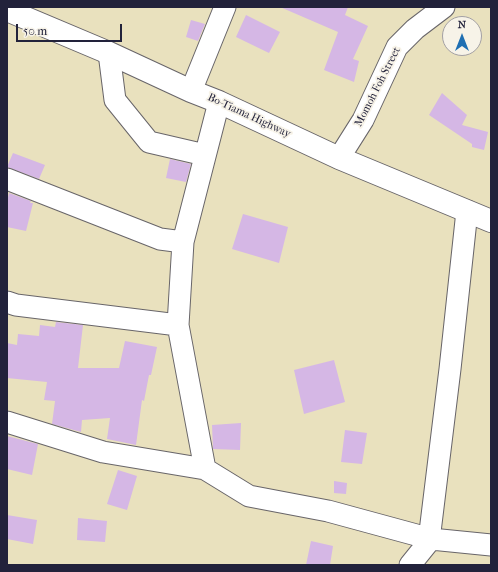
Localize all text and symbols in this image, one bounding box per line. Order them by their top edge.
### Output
scale bar [18,16,124,42]
north arrow [442,16,482,56]
text: N [458,18,466,31]
text: 50 m [23,24,47,38]
street label: Momoh Foh Street [352,45,404,129]
street label: Bo-Tiama Highway [205,91,293,141]

